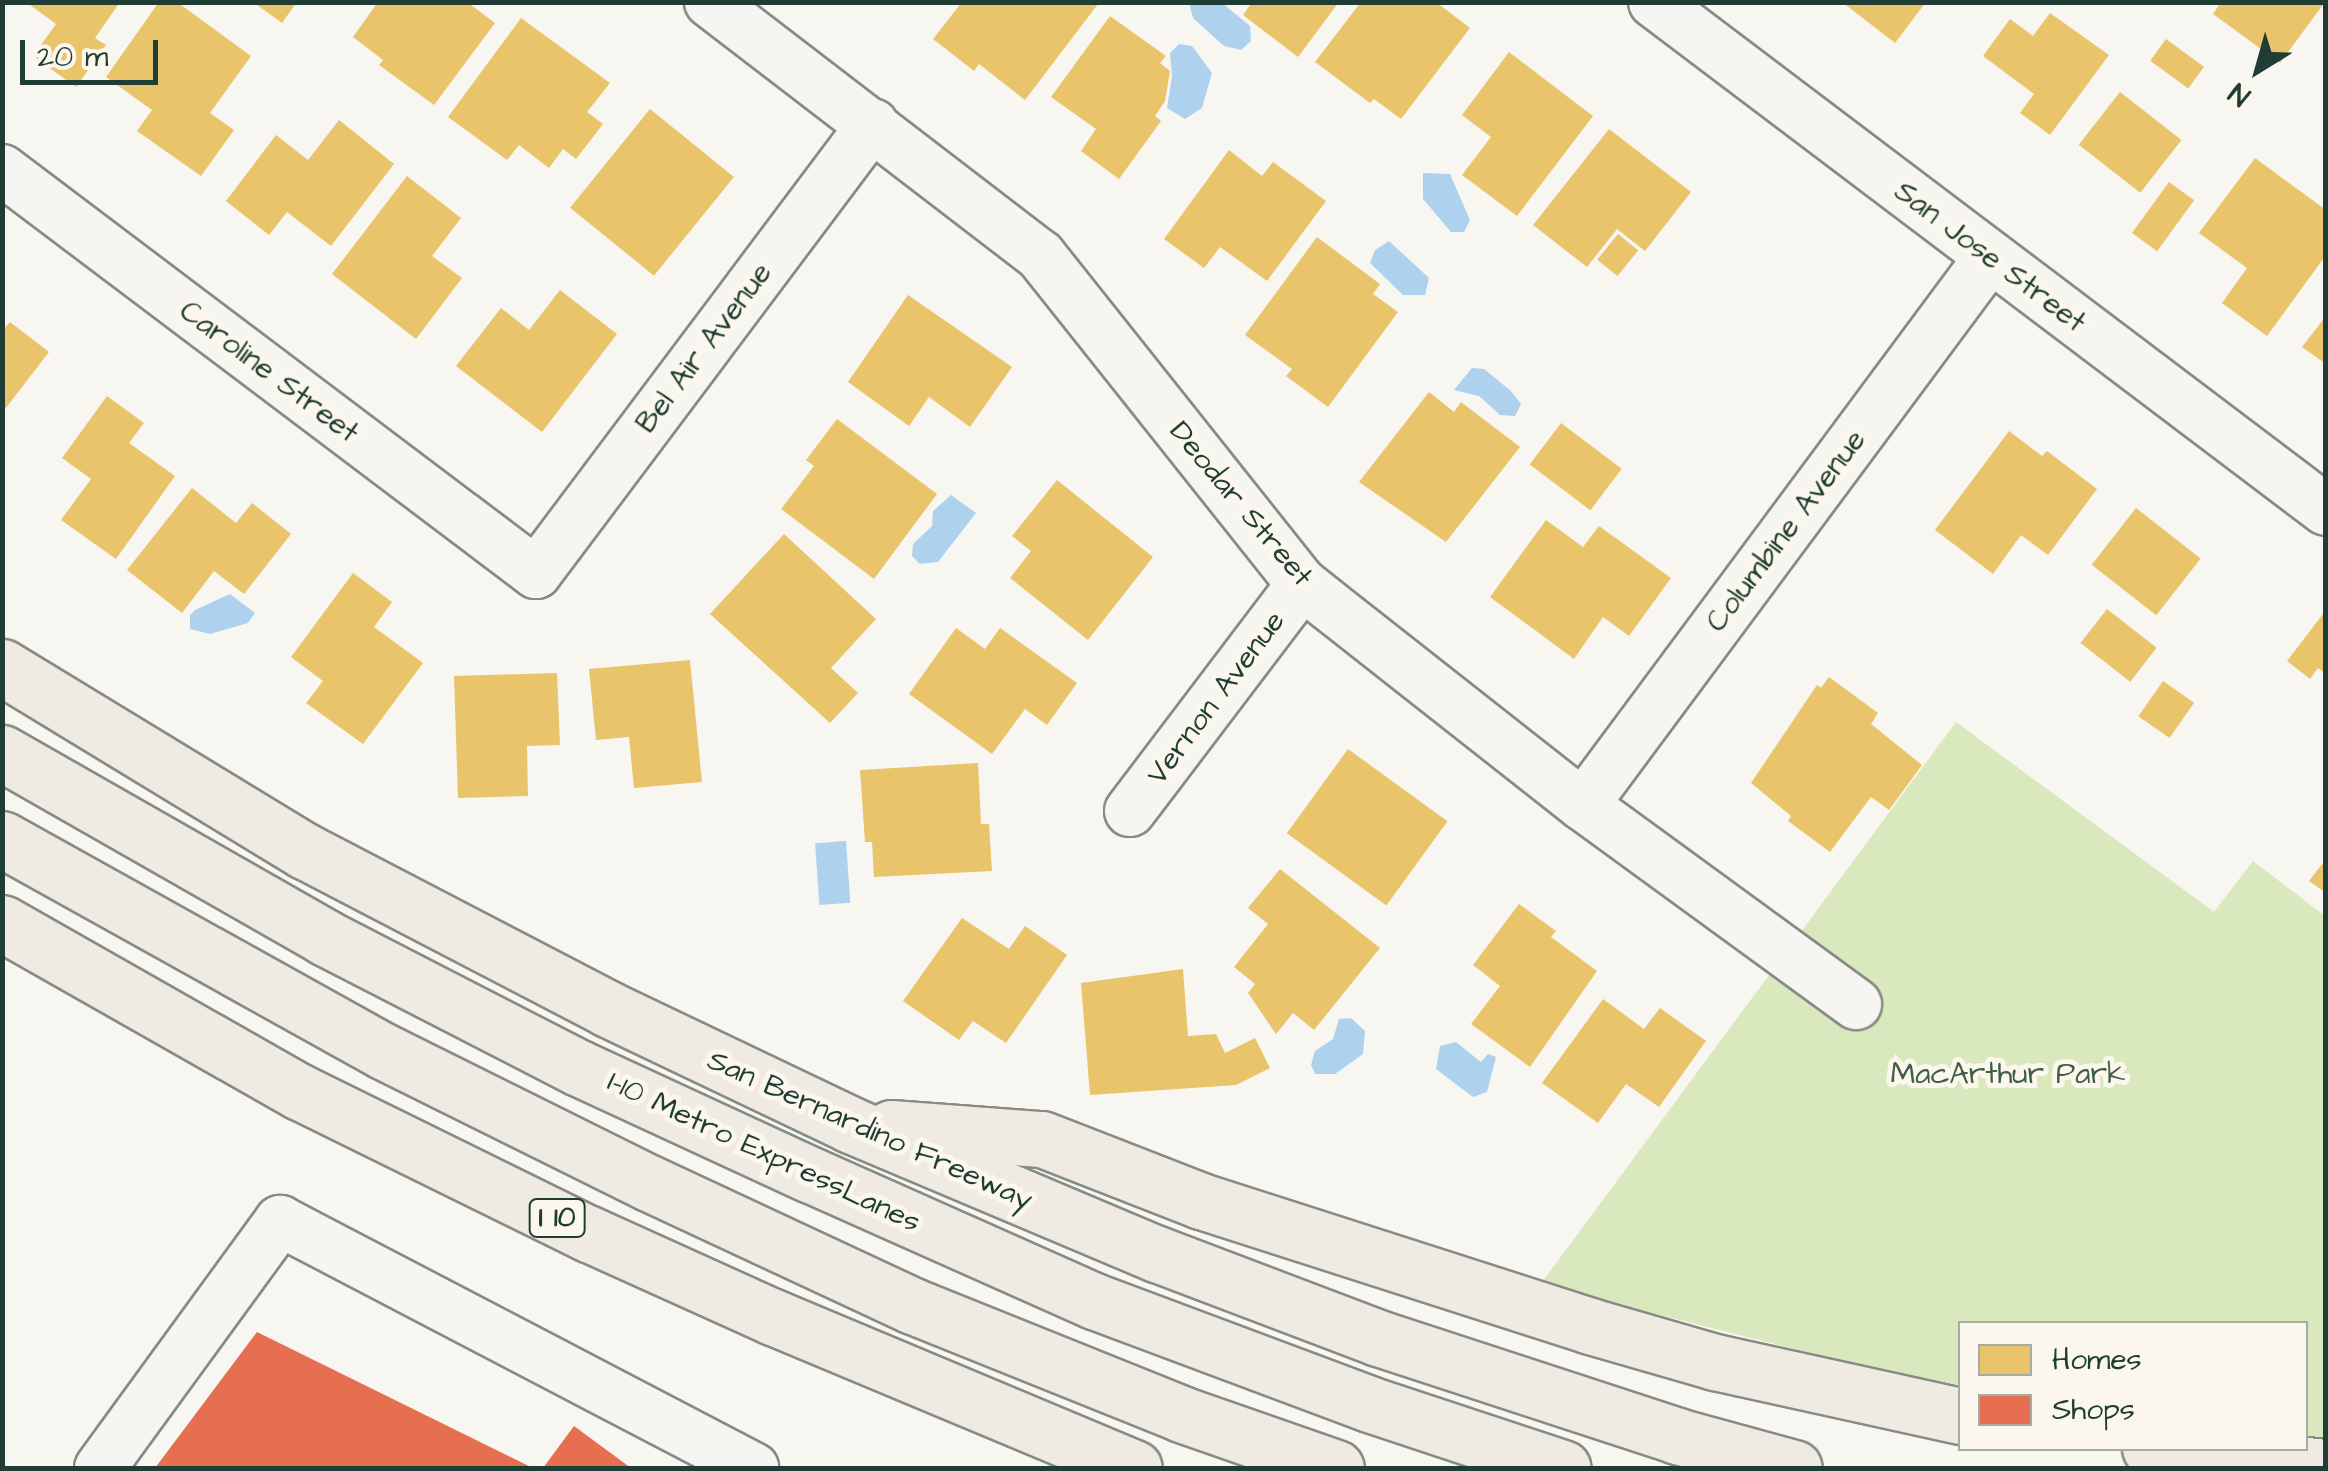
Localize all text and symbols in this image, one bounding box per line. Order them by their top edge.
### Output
scale bar [25,20,162,82]
north arrow [2208,20,2308,120]
text: 20 m [37,36,108,78]
text: N [2221,74,2258,115]
street label: San Jose Street [1887,173,2093,341]
street label: Bel Air Avenue [628,256,780,440]
street label: Caroline Street [172,293,366,451]
street label: Deodar Street [1162,414,1320,594]
street label: Columbine Avenue [1698,423,1874,639]
street label: Vernon Avenue [1139,604,1293,792]
street label: San Bernardino Freeway [702,1042,1038,1218]
park label: MacArthur Park [1891,1056,2125,1092]
street label: I-10 Metro ExpressLanes [602,1064,926,1240]
road number: I 10 [527,1195,587,1241]
legend [1958,1321,2308,1451]
text: Homes [2052,1339,2142,1381]
text: Shops [2052,1389,2135,1431]

